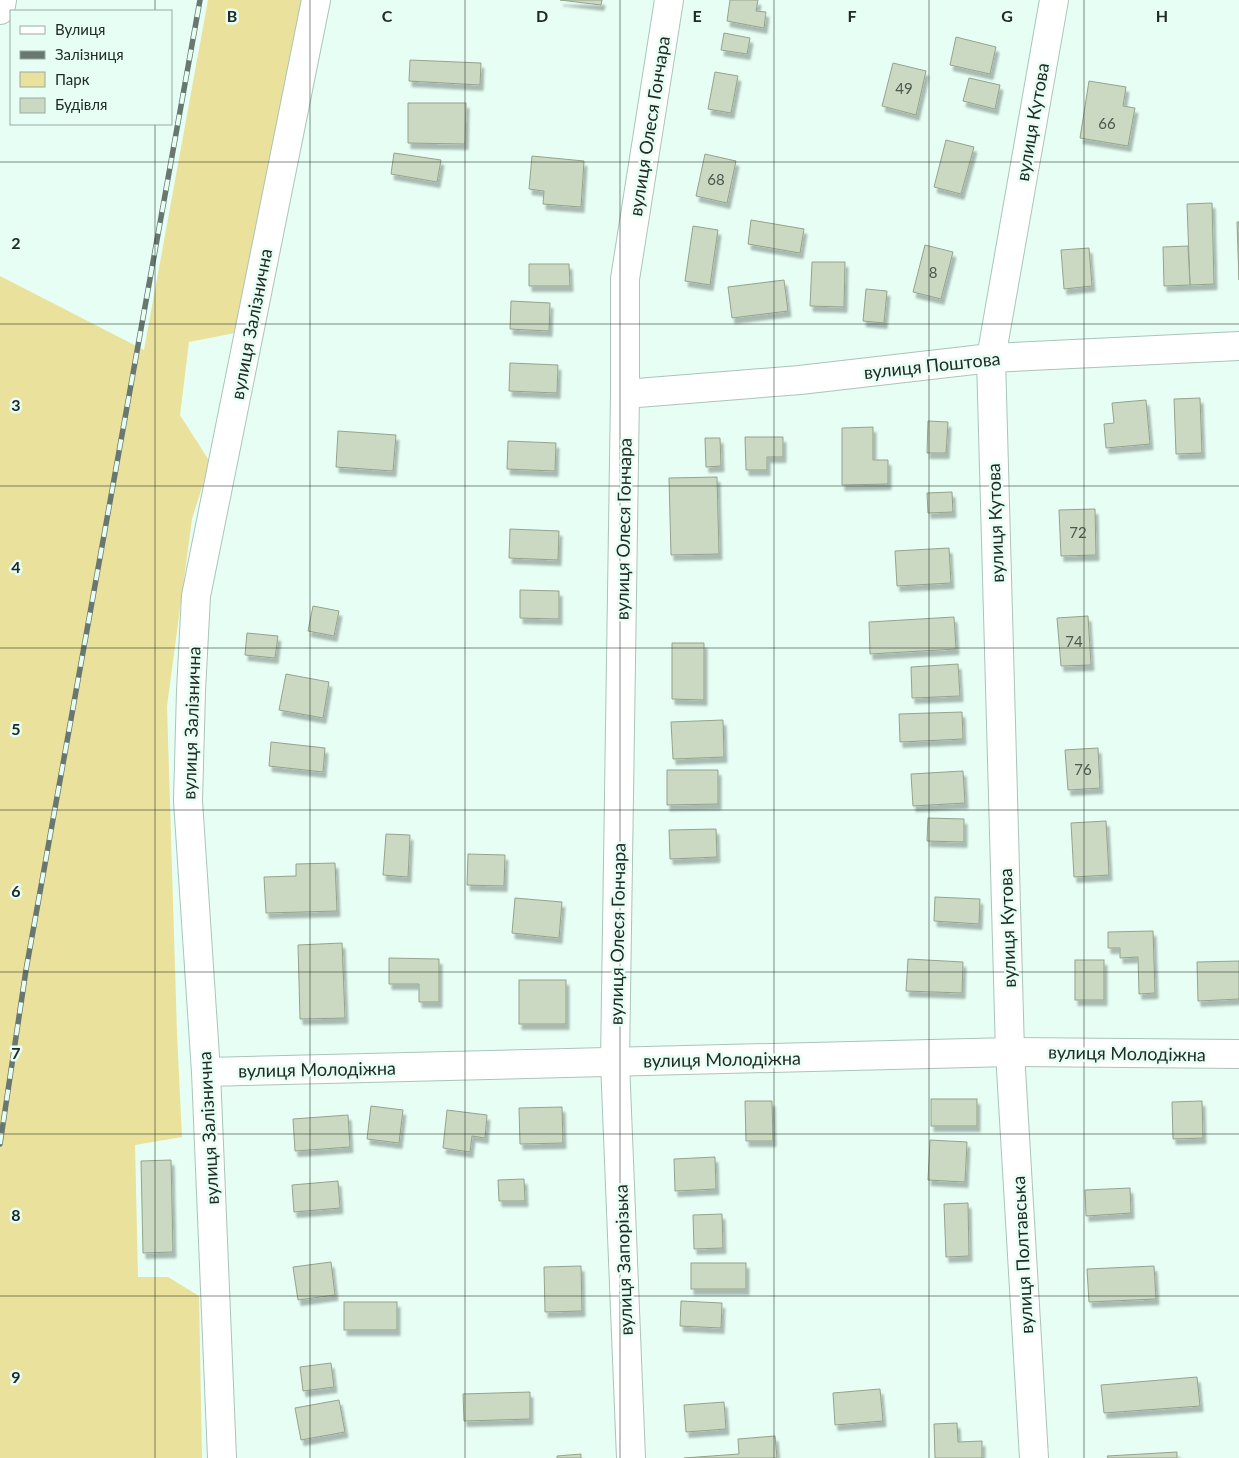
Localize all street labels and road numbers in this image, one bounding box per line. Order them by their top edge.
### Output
street label: вулиця Олеся Гончара [624,34,674,218]
street label: вулиця Кутова [1011,61,1053,183]
street label: вулиця Залізнична [226,247,276,401]
street label: вулиця Поштова [863,347,1001,383]
street label: вулиця Олеся Гончара [610,438,636,620]
street label: вулиця Кутова [982,463,1008,583]
street label: вулиця Залізнична [177,646,205,800]
street label: вулиця Олеся Гончара [604,843,630,1025]
street label: вулиця Кутова [994,868,1020,988]
street label: вулиця Молодіжна [1048,1041,1206,1065]
street label: вулиця Молодіжна [643,1047,801,1071]
street label: вулиця Залізнична [193,1051,223,1205]
street label: вулиця Молодіжна [238,1057,396,1081]
street label: вулиця Полтавська [1007,1175,1037,1335]
street label: вулиця Запорізька [609,1184,637,1336]

